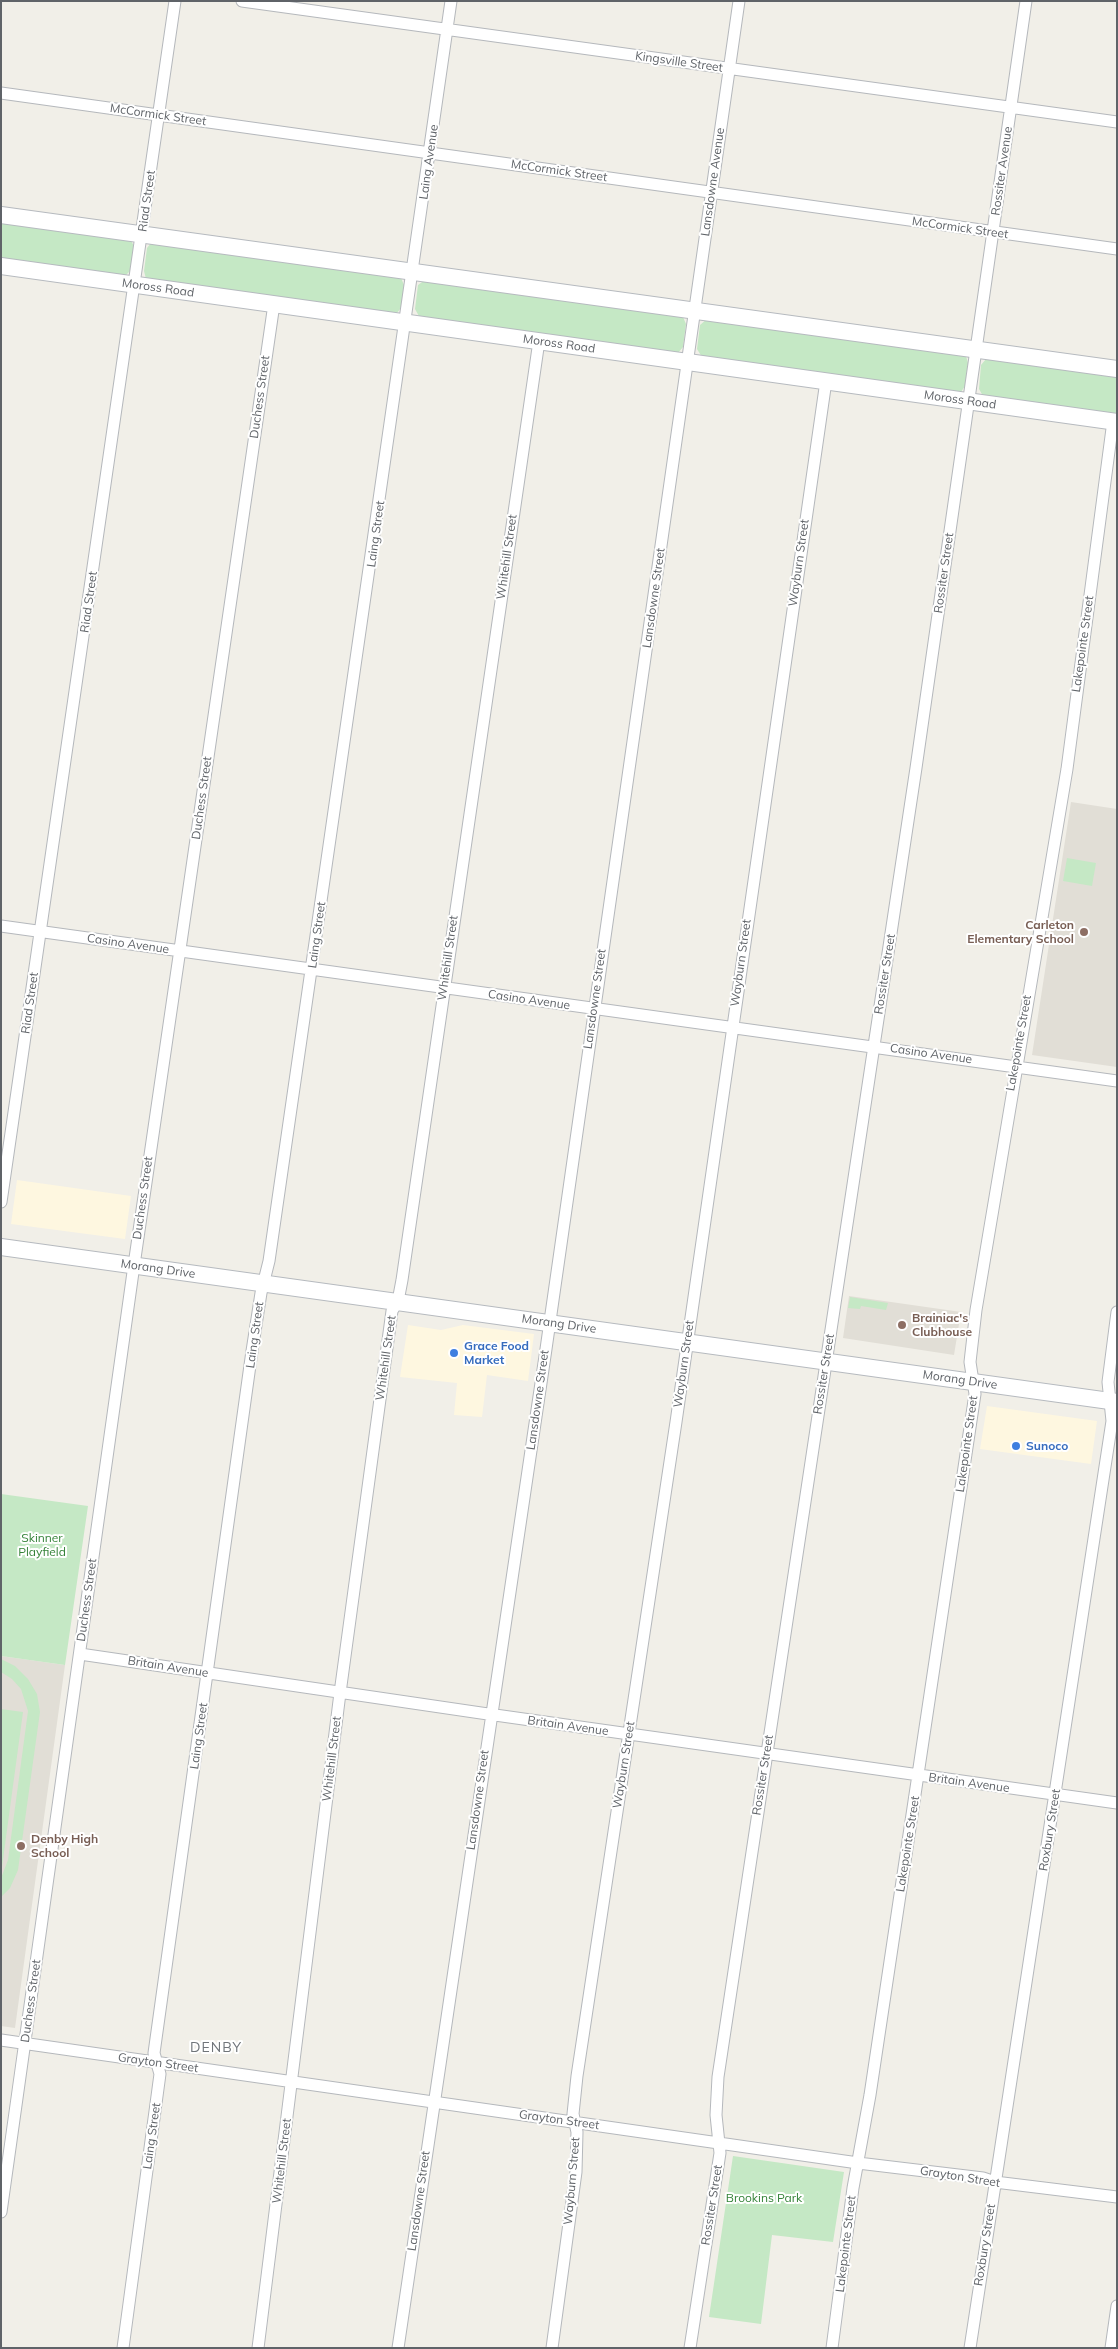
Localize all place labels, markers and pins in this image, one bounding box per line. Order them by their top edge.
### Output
place label: Carleton Elementary School [967,918,1074,946]
marker: Carleton Elementary School [1078,926,1090,938]
place label: Brainiac's Clubhouse [912,1311,972,1339]
marker: Brainiac's Clubhouse [896,1319,908,1331]
place label: Grace Food Market [464,1339,529,1367]
marker: Grace Food Market [448,1347,460,1359]
place label: Sunoco [1026,1439,1068,1453]
marker: Sunoco [1010,1440,1022,1452]
place label: Denby High School [31,1832,98,1860]
marker: Denby High School [15,1840,27,1852]

